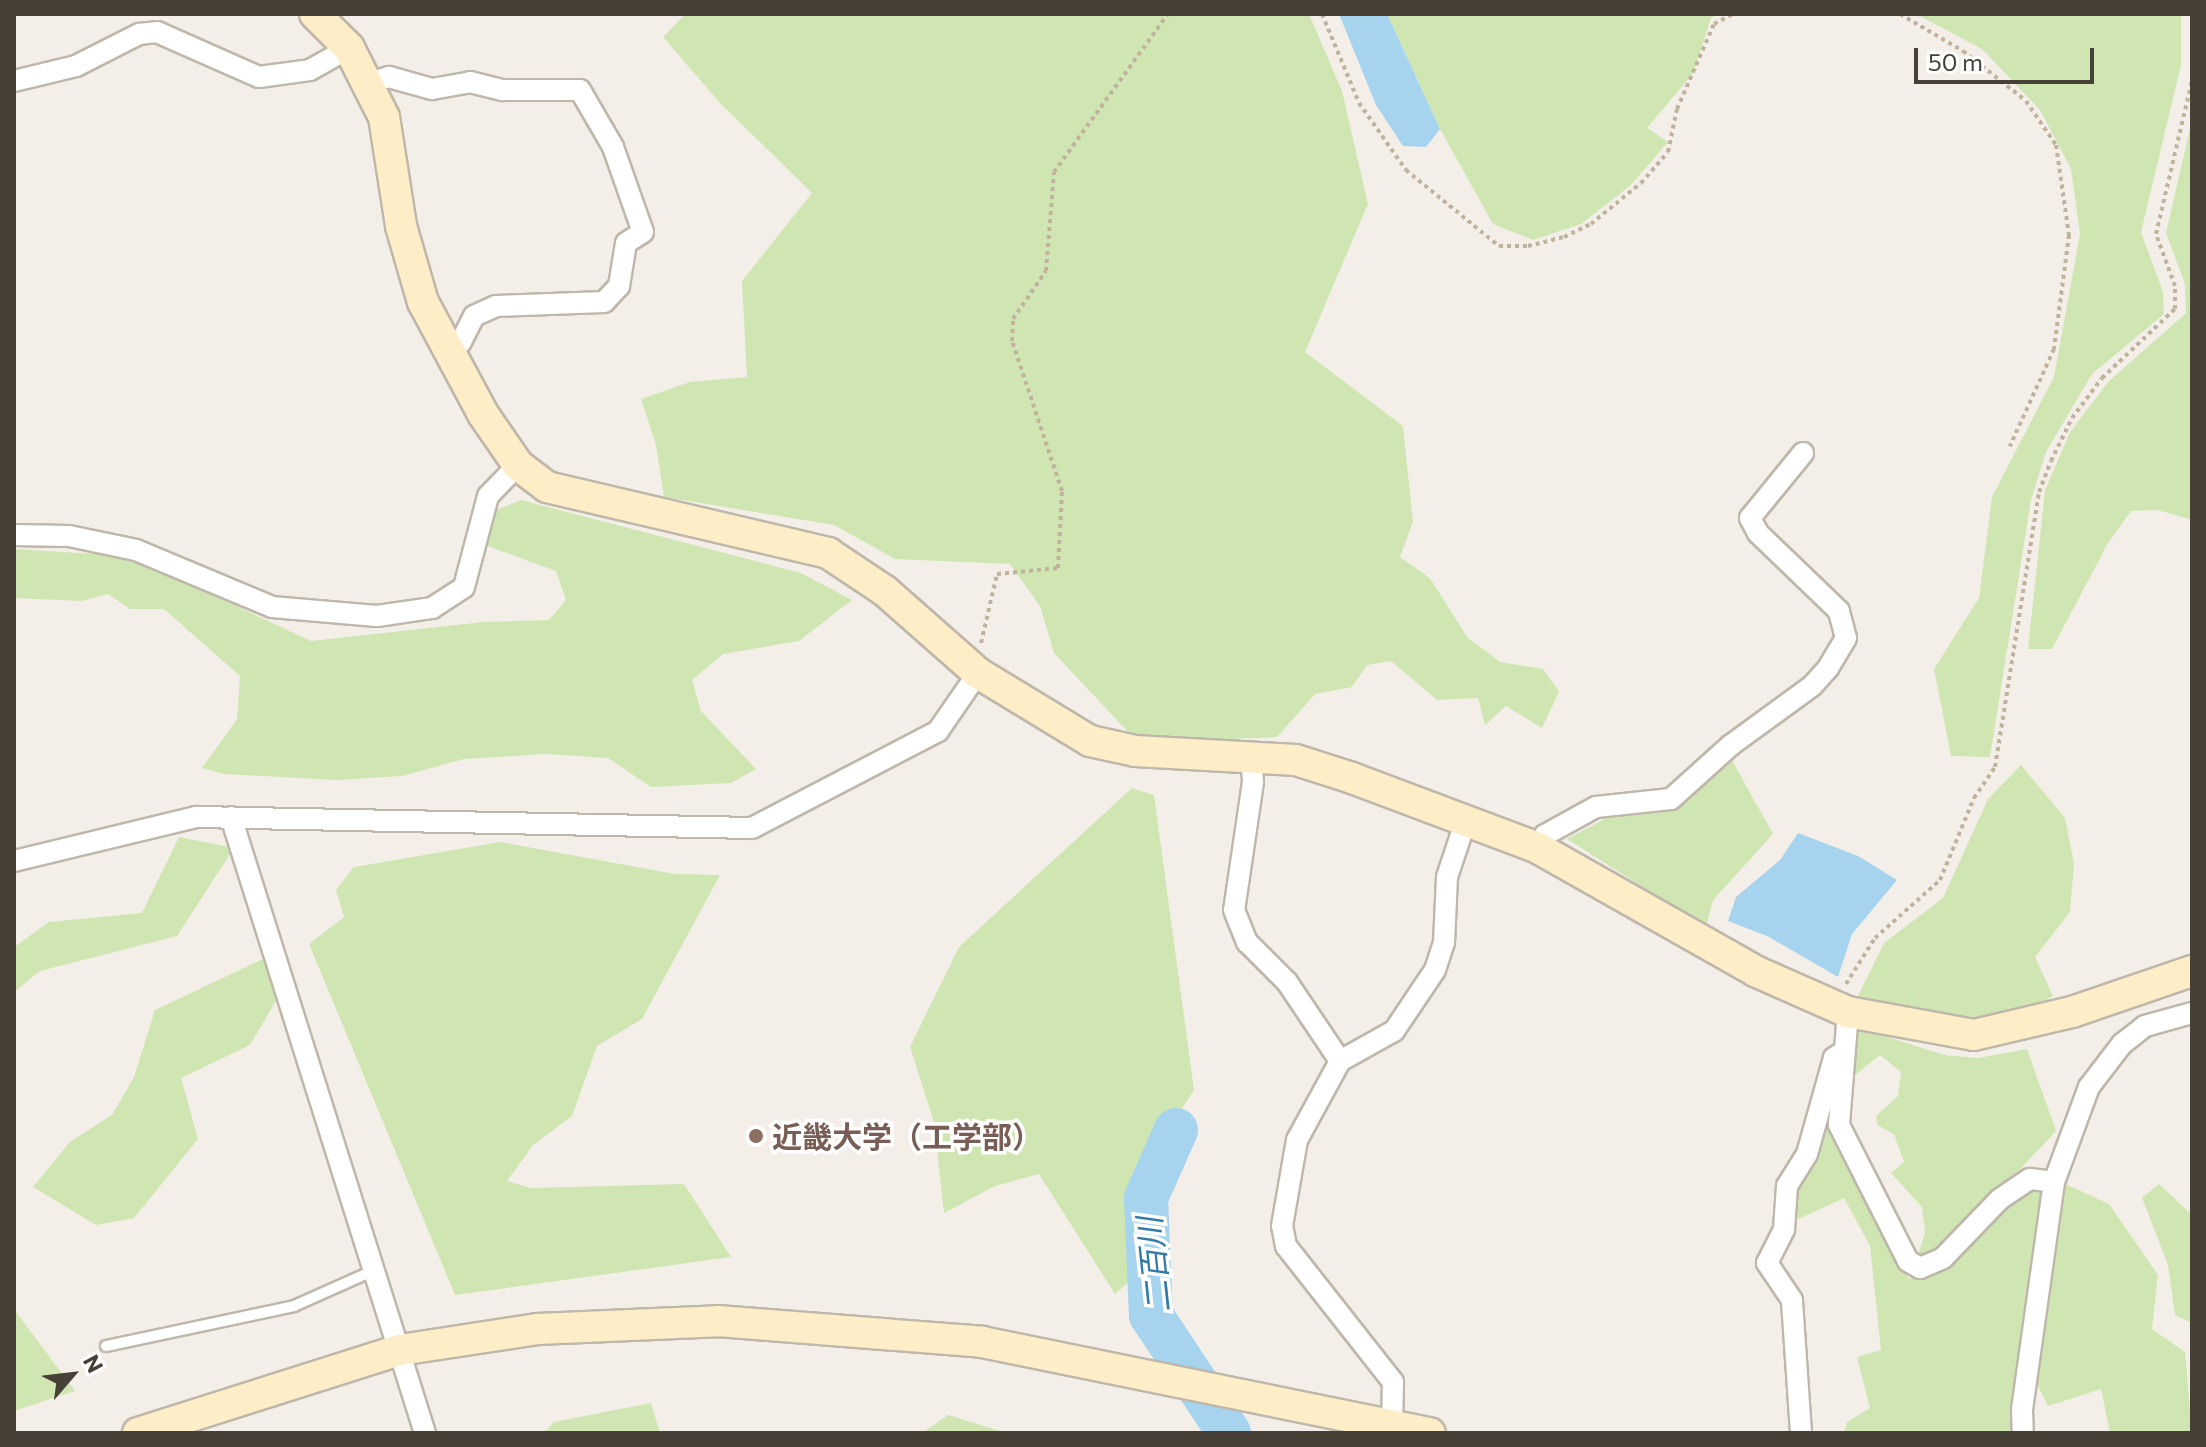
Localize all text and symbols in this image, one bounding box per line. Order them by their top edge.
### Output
scale bar [1918,32,2098,82]
text: 50 m [1928,47,1983,76]
place label: 近畿大学（工学部） [772,1118,1042,1154]
marker: 近畿大学（工学部） [747,1127,765,1145]
water label: 二百川 [1129,1215,1177,1315]
north arrow [32,1335,112,1415]
text: N [78,1350,109,1377]

